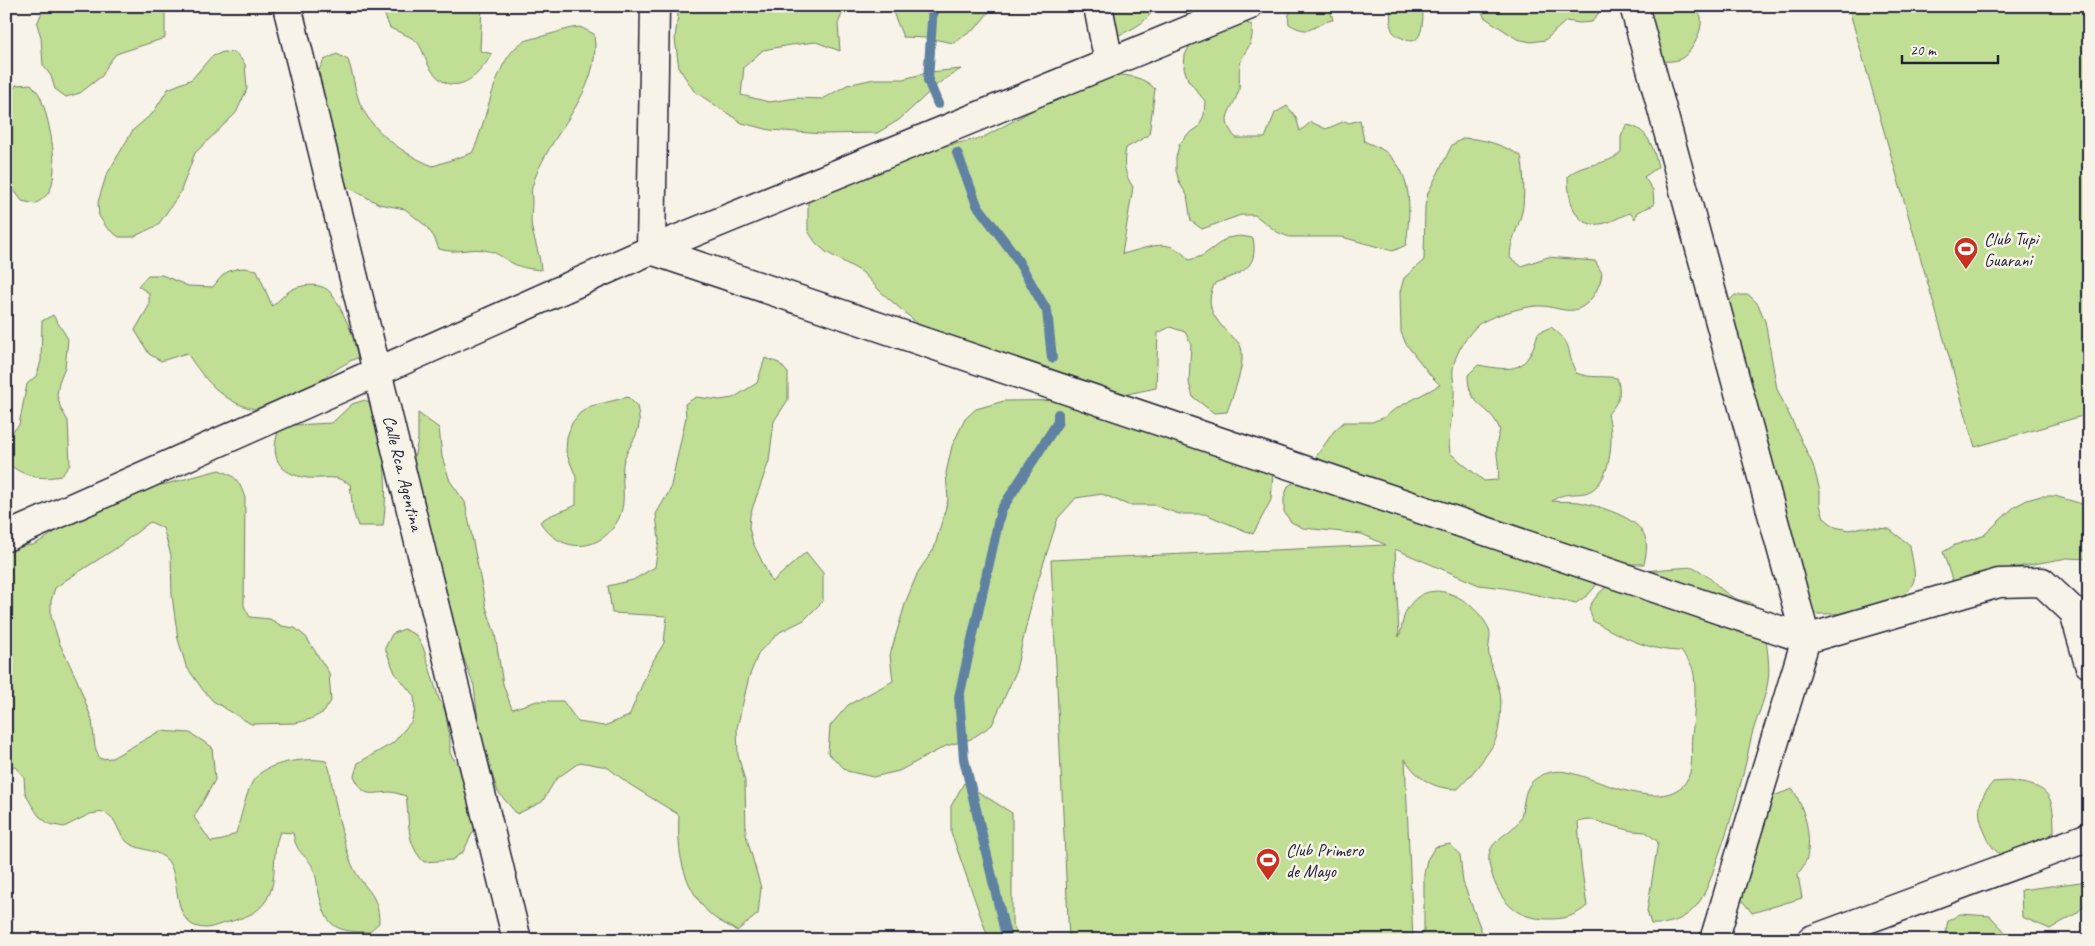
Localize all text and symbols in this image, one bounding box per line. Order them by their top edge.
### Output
scale bar [1902,32,1999,64]
text: 20 m [1910,41,1937,60]
place label: Club Tupi Guarani [1984,228,2041,271]
sports icon: Club Tupi Guarani [1953,236,1979,270]
street label: Calle Rca. Agentina [378,413,428,534]
place label: Club Primero de Mayo [1286,839,1365,882]
sports icon: Club Primero de Mayo [1255,847,1281,881]

